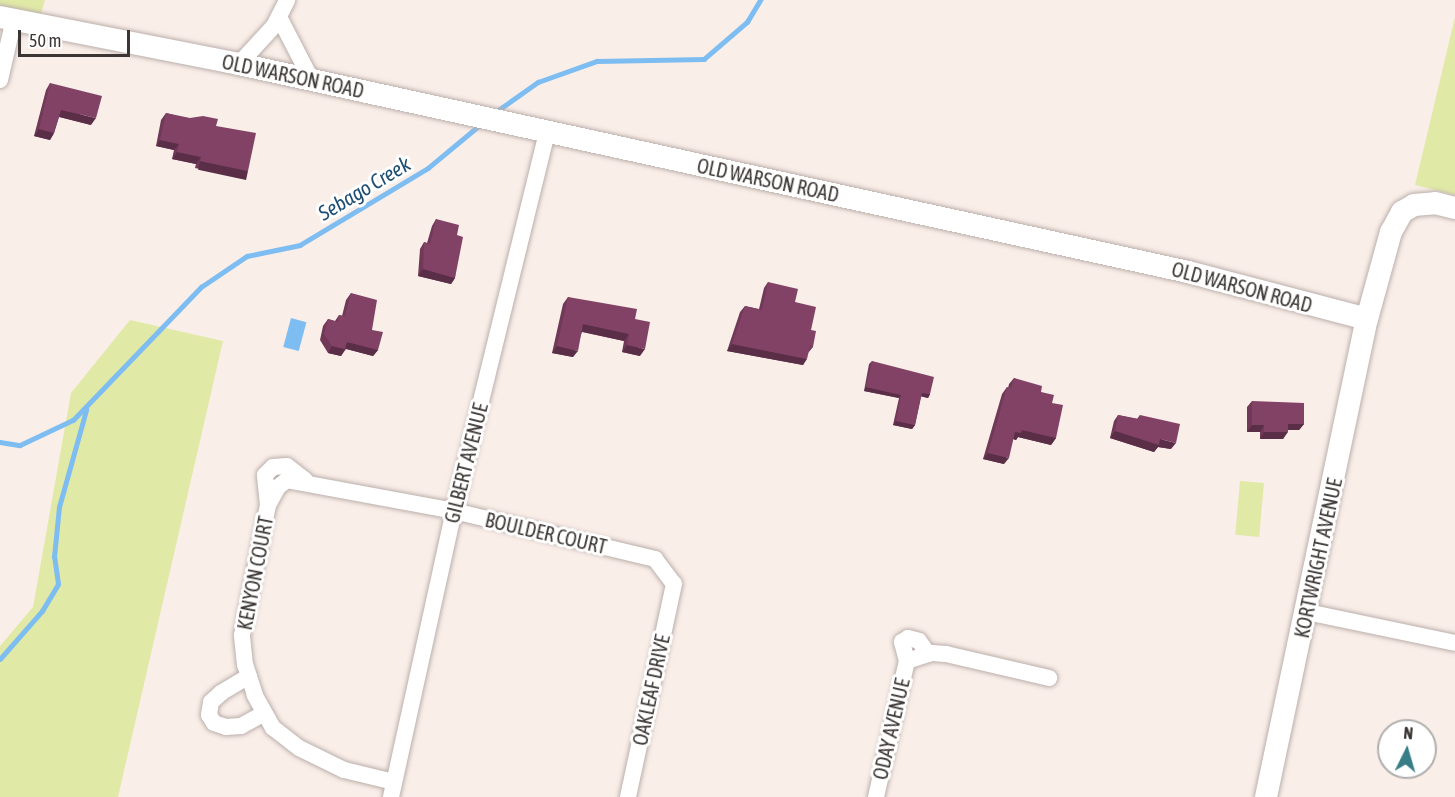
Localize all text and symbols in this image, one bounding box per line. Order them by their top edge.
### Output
scale bar [21,18,134,56]
text: 50 m [29,30,61,51]
street label: OLD WARSON ROAD [220,49,366,103]
water label: Sebago Creek [313,151,415,225]
street label: OLD WARSON ROAD [695,153,841,207]
street label: OLD WARSON ROAD [1169,257,1315,317]
street label: GILBERT AVENUE [440,401,492,525]
street label: KORTWRIGHT AVENUE [1289,476,1347,640]
street label: BOULDER COURT [483,507,609,559]
street label: KENYON COURT [232,514,278,632]
street label: OAKLEAF DRIVE [628,632,674,748]
street label: ODAY AVENUE [868,676,914,782]
north arrow [1377,719,1437,779]
text: N [1403,724,1414,742]

